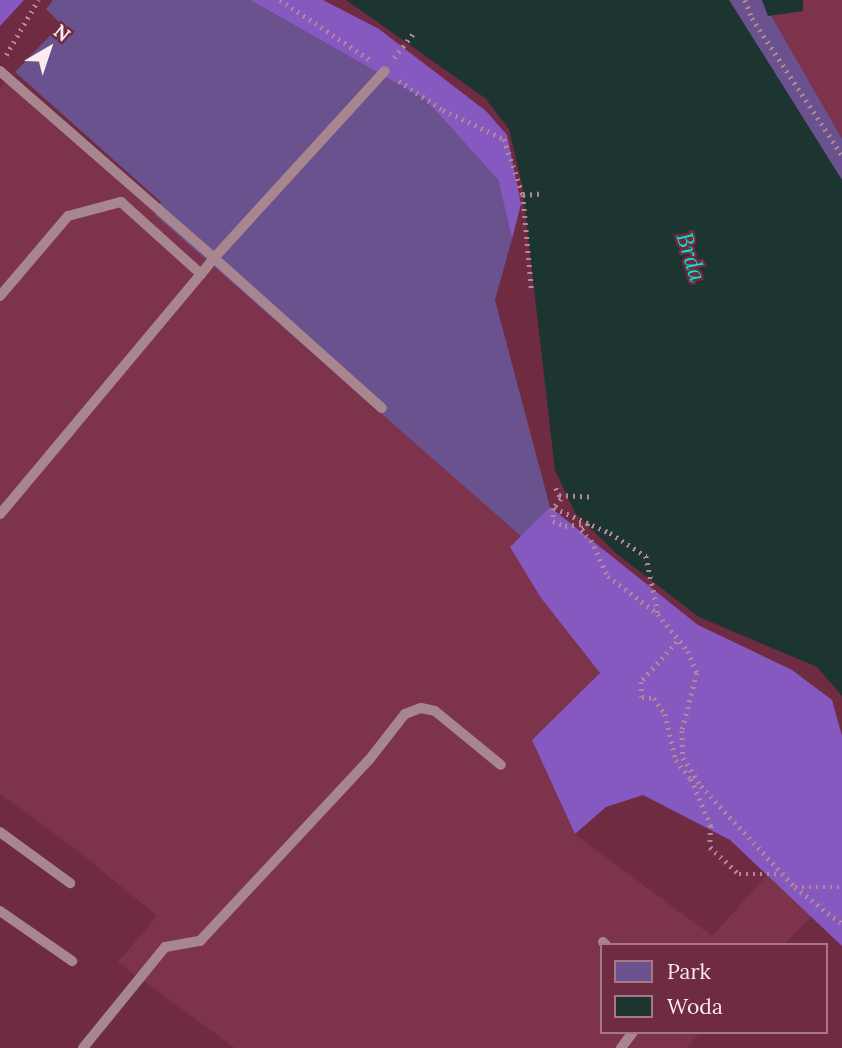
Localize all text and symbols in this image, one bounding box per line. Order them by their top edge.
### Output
north arrow [14,14,84,84]
text: N [49,19,75,47]
water label: Brda [671,229,711,285]
legend [600,943,828,1034]
text: Park [667,958,711,985]
text: Woda [667,993,723,1020]

